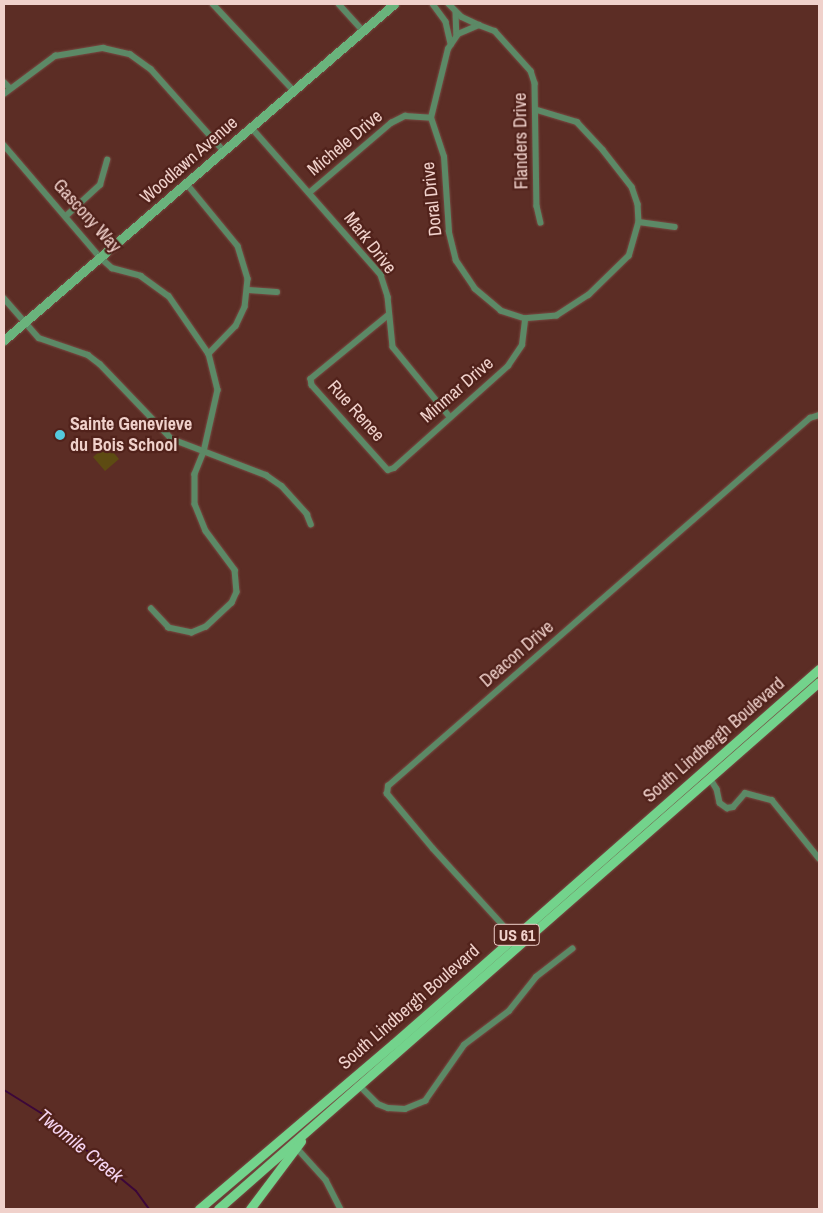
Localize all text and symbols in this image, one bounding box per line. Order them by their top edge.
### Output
street label: Flanders Drive [509,92,533,190]
street label: Michele Drive [303,105,387,181]
street label: Woodlawn Avenue [136,112,242,208]
street label: Doral Drive [417,161,447,237]
street label: Gascony Way [48,175,126,257]
street label: Mark Drive [339,208,401,278]
street label: Minmar Drive [416,353,498,427]
street label: Rue Renee [323,376,389,446]
place label: Sainte Genevieve du Bois School [70,414,192,456]
marker: Sainte Genevieve du Bois School [54,429,66,441]
street label: Deacon Drive [476,616,558,692]
street label: South Lindbergh Boulevard [639,673,789,807]
road number: US 61 [493,922,541,948]
street label: South Lindbergh Boulevard [334,940,484,1074]
water label: Twomile Creek [33,1105,127,1187]

